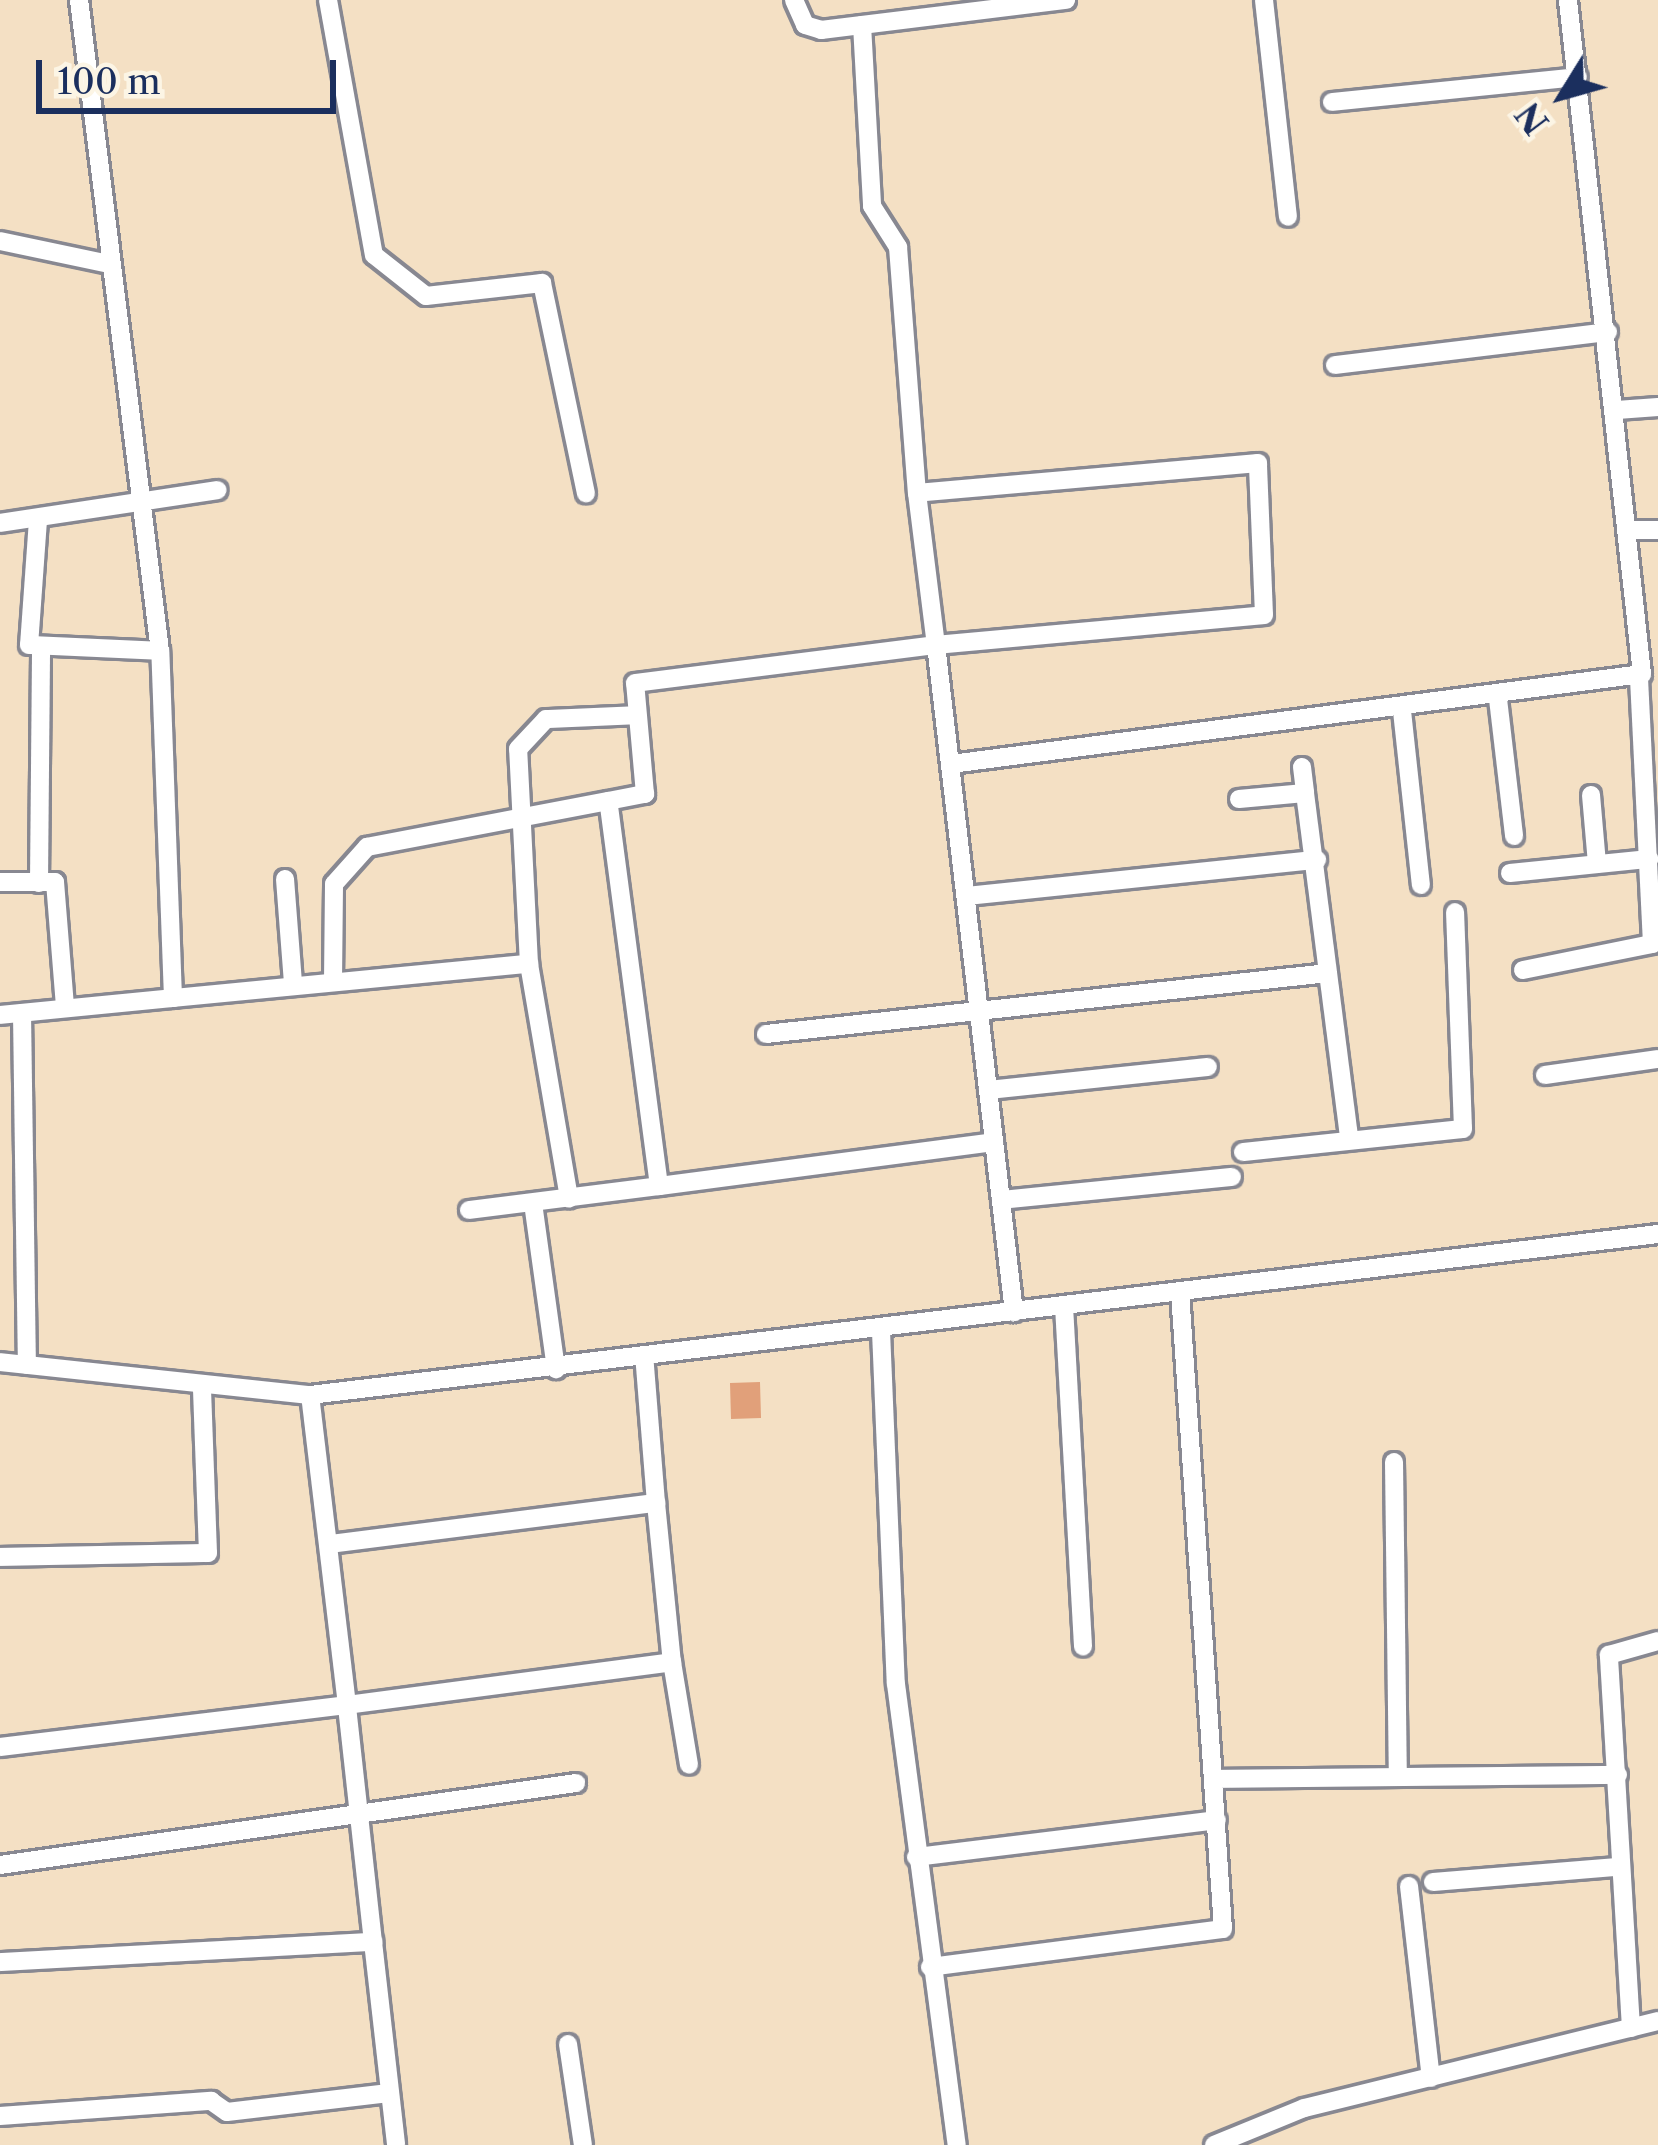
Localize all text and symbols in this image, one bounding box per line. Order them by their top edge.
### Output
scale bar [42,36,342,110]
north arrow [1502,36,1622,156]
text: 100 m [57,59,161,103]
text: N [1508,94,1558,142]

